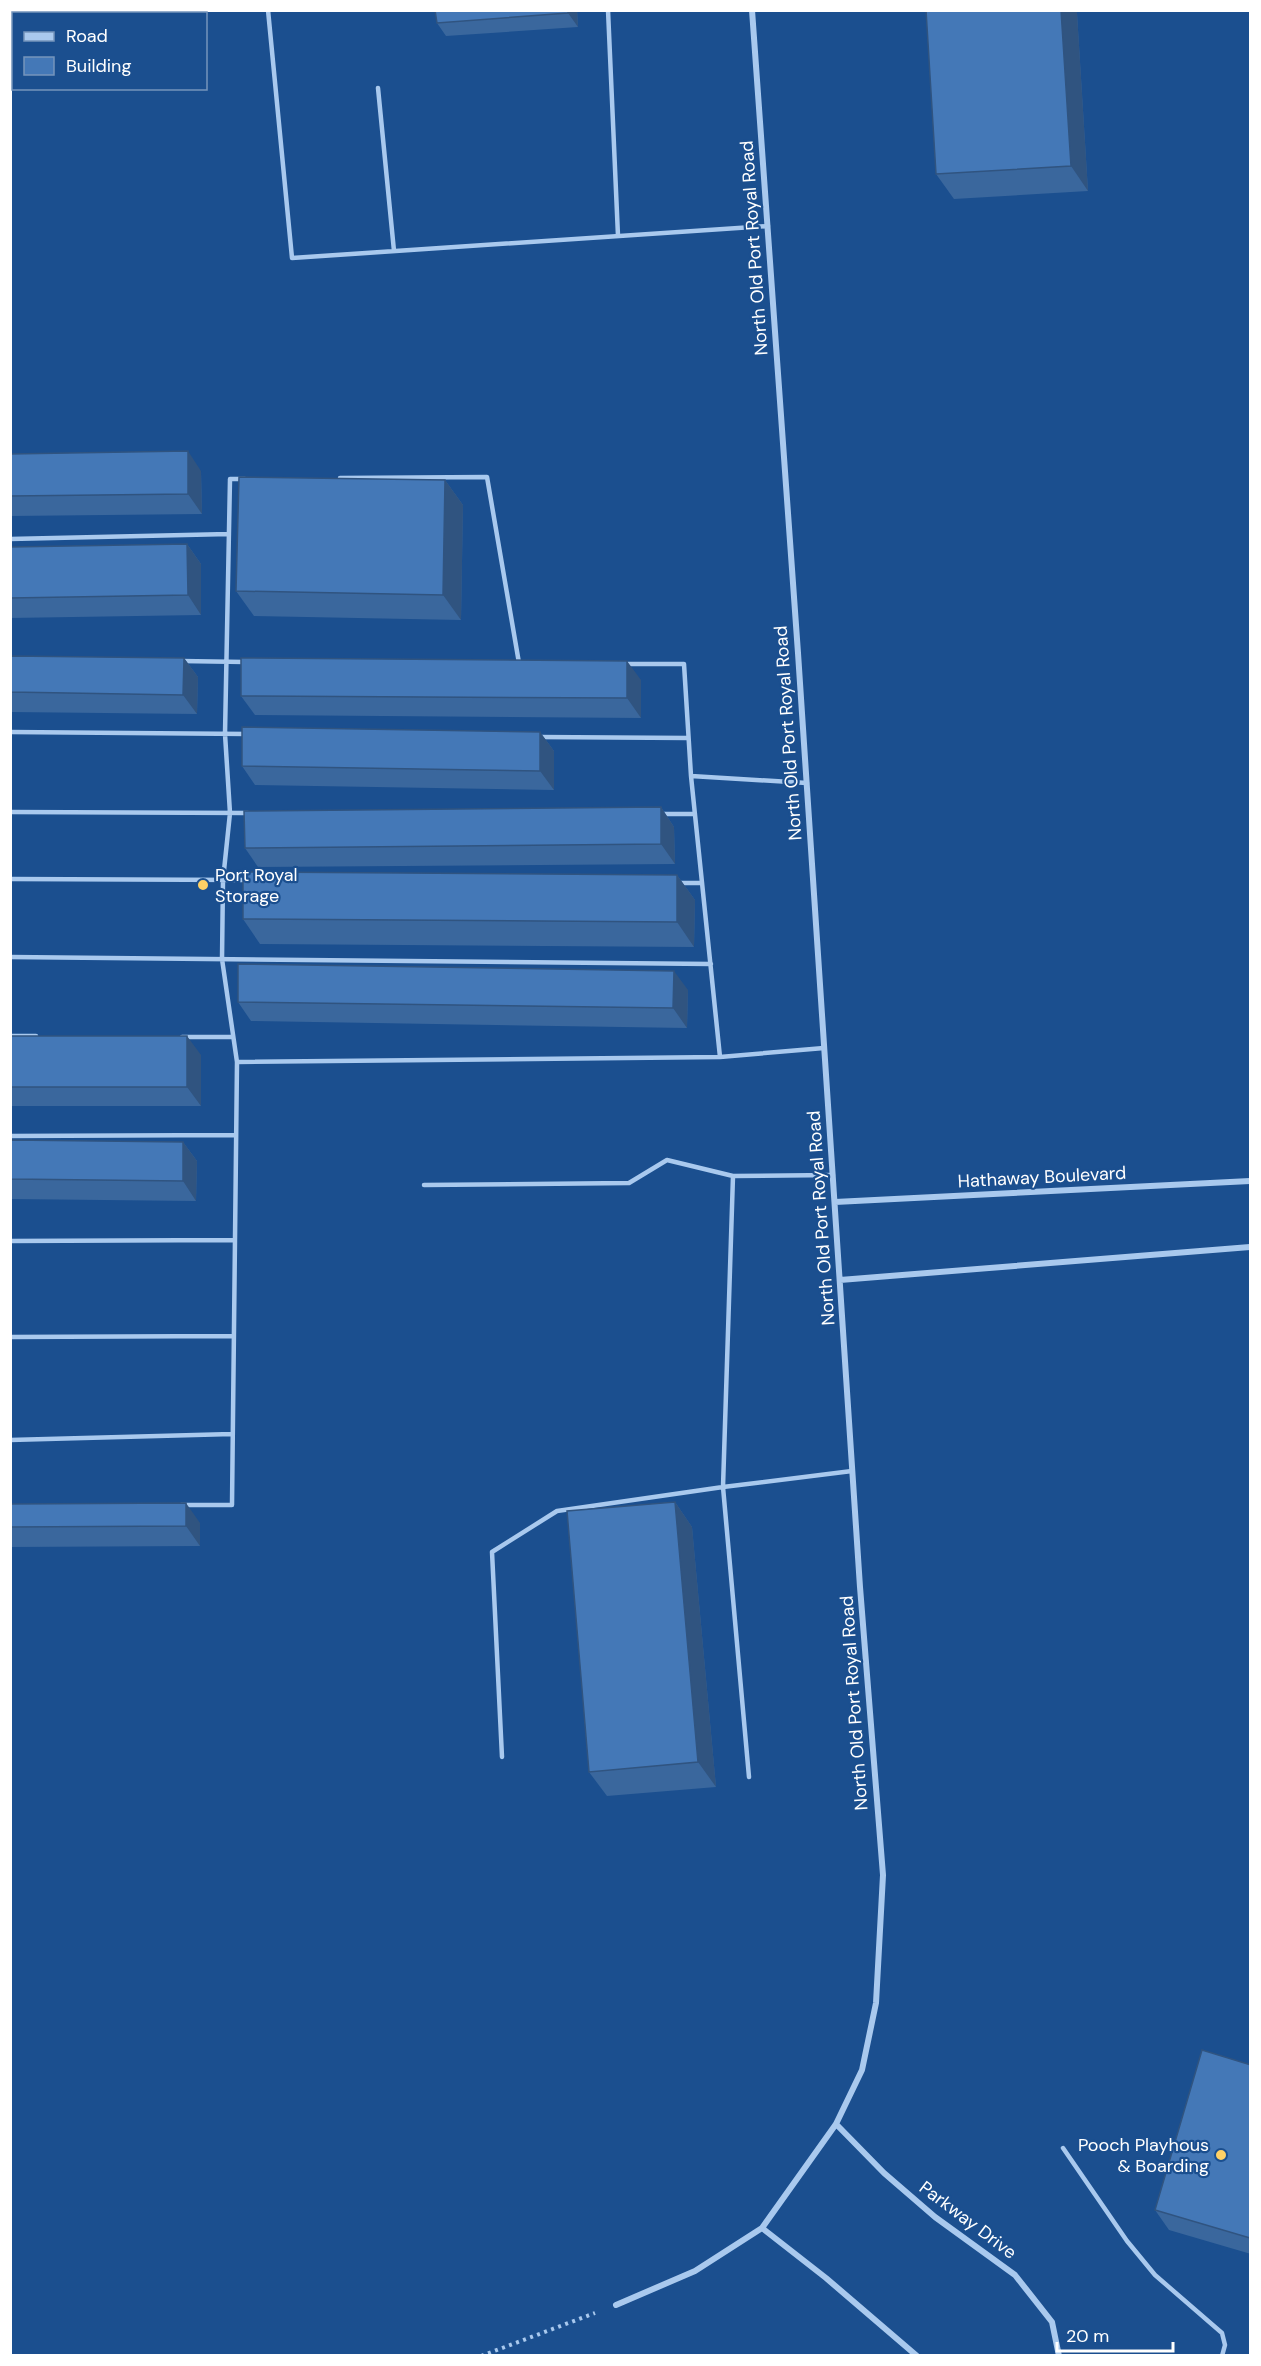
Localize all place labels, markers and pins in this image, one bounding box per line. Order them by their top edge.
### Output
place label: Port Royal Storage [215,863,297,908]
marker: Port Royal Storage [196,878,210,892]
place label: Pooch Playhous & Boarding [1078,2133,1209,2178]
marker: Pooch Playhous & Boarding [1214,2148,1228,2162]

